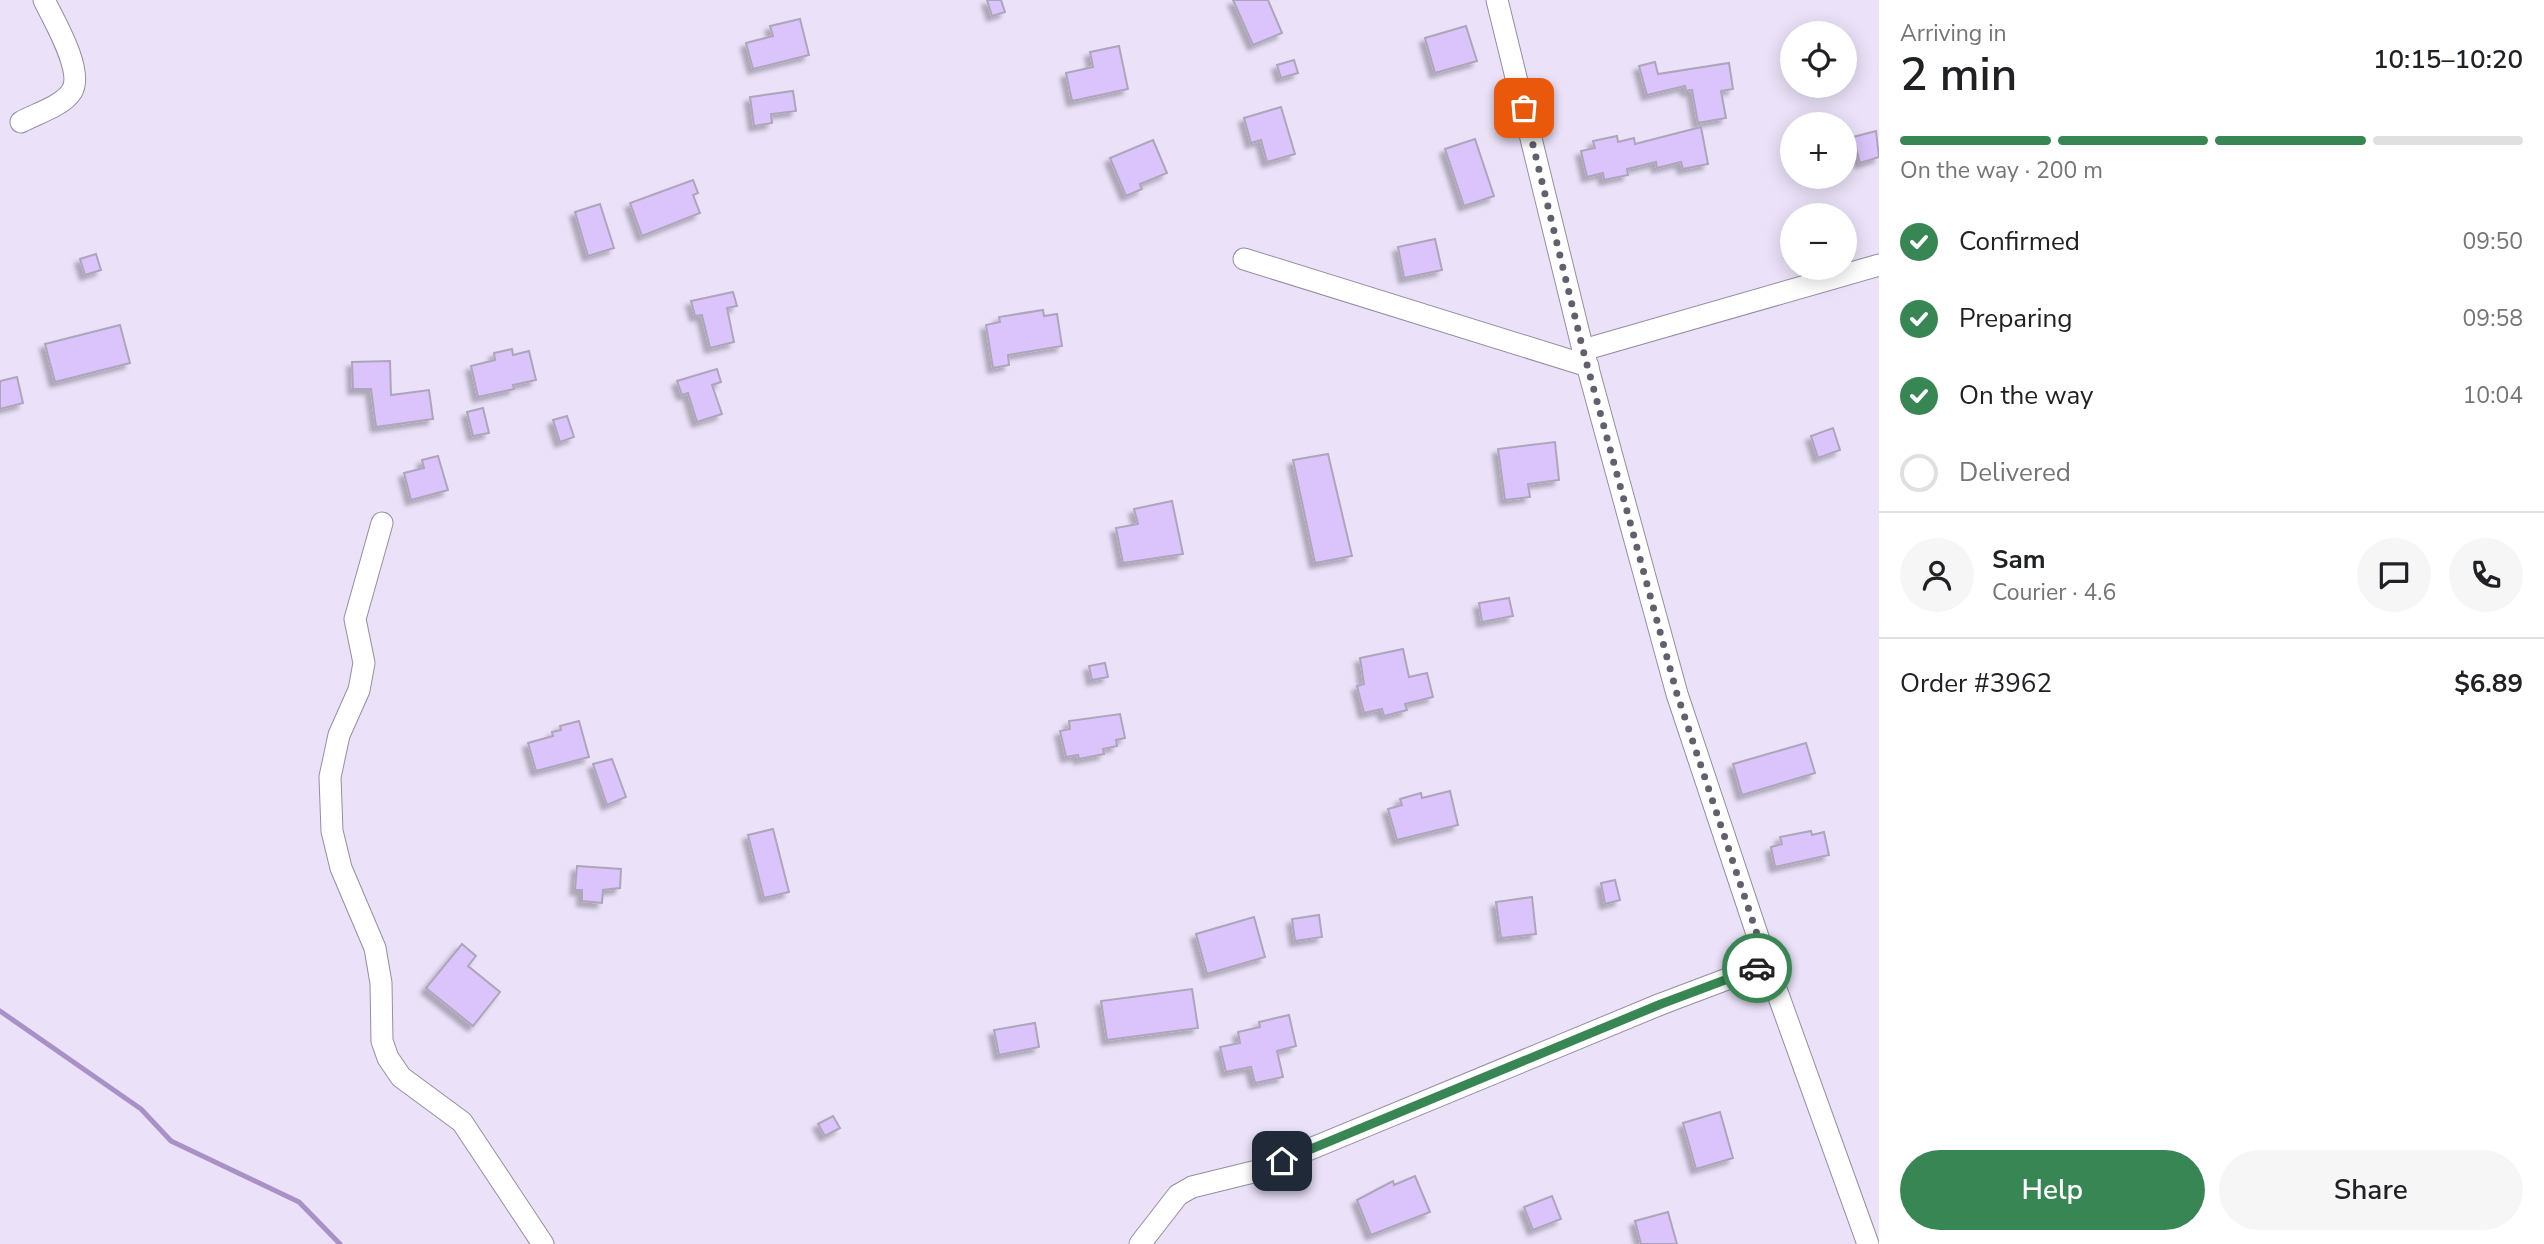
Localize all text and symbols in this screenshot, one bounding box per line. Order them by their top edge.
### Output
text: Arriving in [1900,18,2007,49]
map controls [1780,21,1857,280]
button: locate [1780,21,1857,98]
text: 10:15–10:20 [2373,42,2523,77]
text: 2 min [1900,43,2017,106]
pin [1494,78,1554,138]
icon: bag [1505,89,1543,127]
button: + [1780,112,1857,189]
text: On the way · 200 m [1900,155,2103,186]
button: − [1780,203,1857,280]
icon: check [1900,223,1938,261]
text: Confirmed [1959,224,2080,259]
text: 09:50 [2463,226,2523,257]
icon: check [1900,300,1938,338]
text: Preparing [1959,301,2072,336]
text: 09:58 [2463,303,2523,334]
icon: check [1900,377,1938,415]
text: On the way [1959,378,2093,413]
text: 10:04 [2463,380,2523,411]
text: Delivered [1959,455,2071,490]
button: person [1900,538,1974,612]
button: chat [2357,538,2431,612]
button: phone [2449,538,2523,612]
text: Sam [1992,542,2045,577]
text: Courier · 4.6 [1992,577,2116,608]
text: Order #3962 [1900,666,2052,701]
text: $6.89 [2454,666,2523,701]
courier [1722,933,1792,1003]
icon: car [1738,949,1776,987]
pin [1252,1131,1312,1191]
icon: home [1263,1142,1301,1180]
button: Help [1900,1150,2205,1230]
button: Share [2219,1150,2523,1230]

